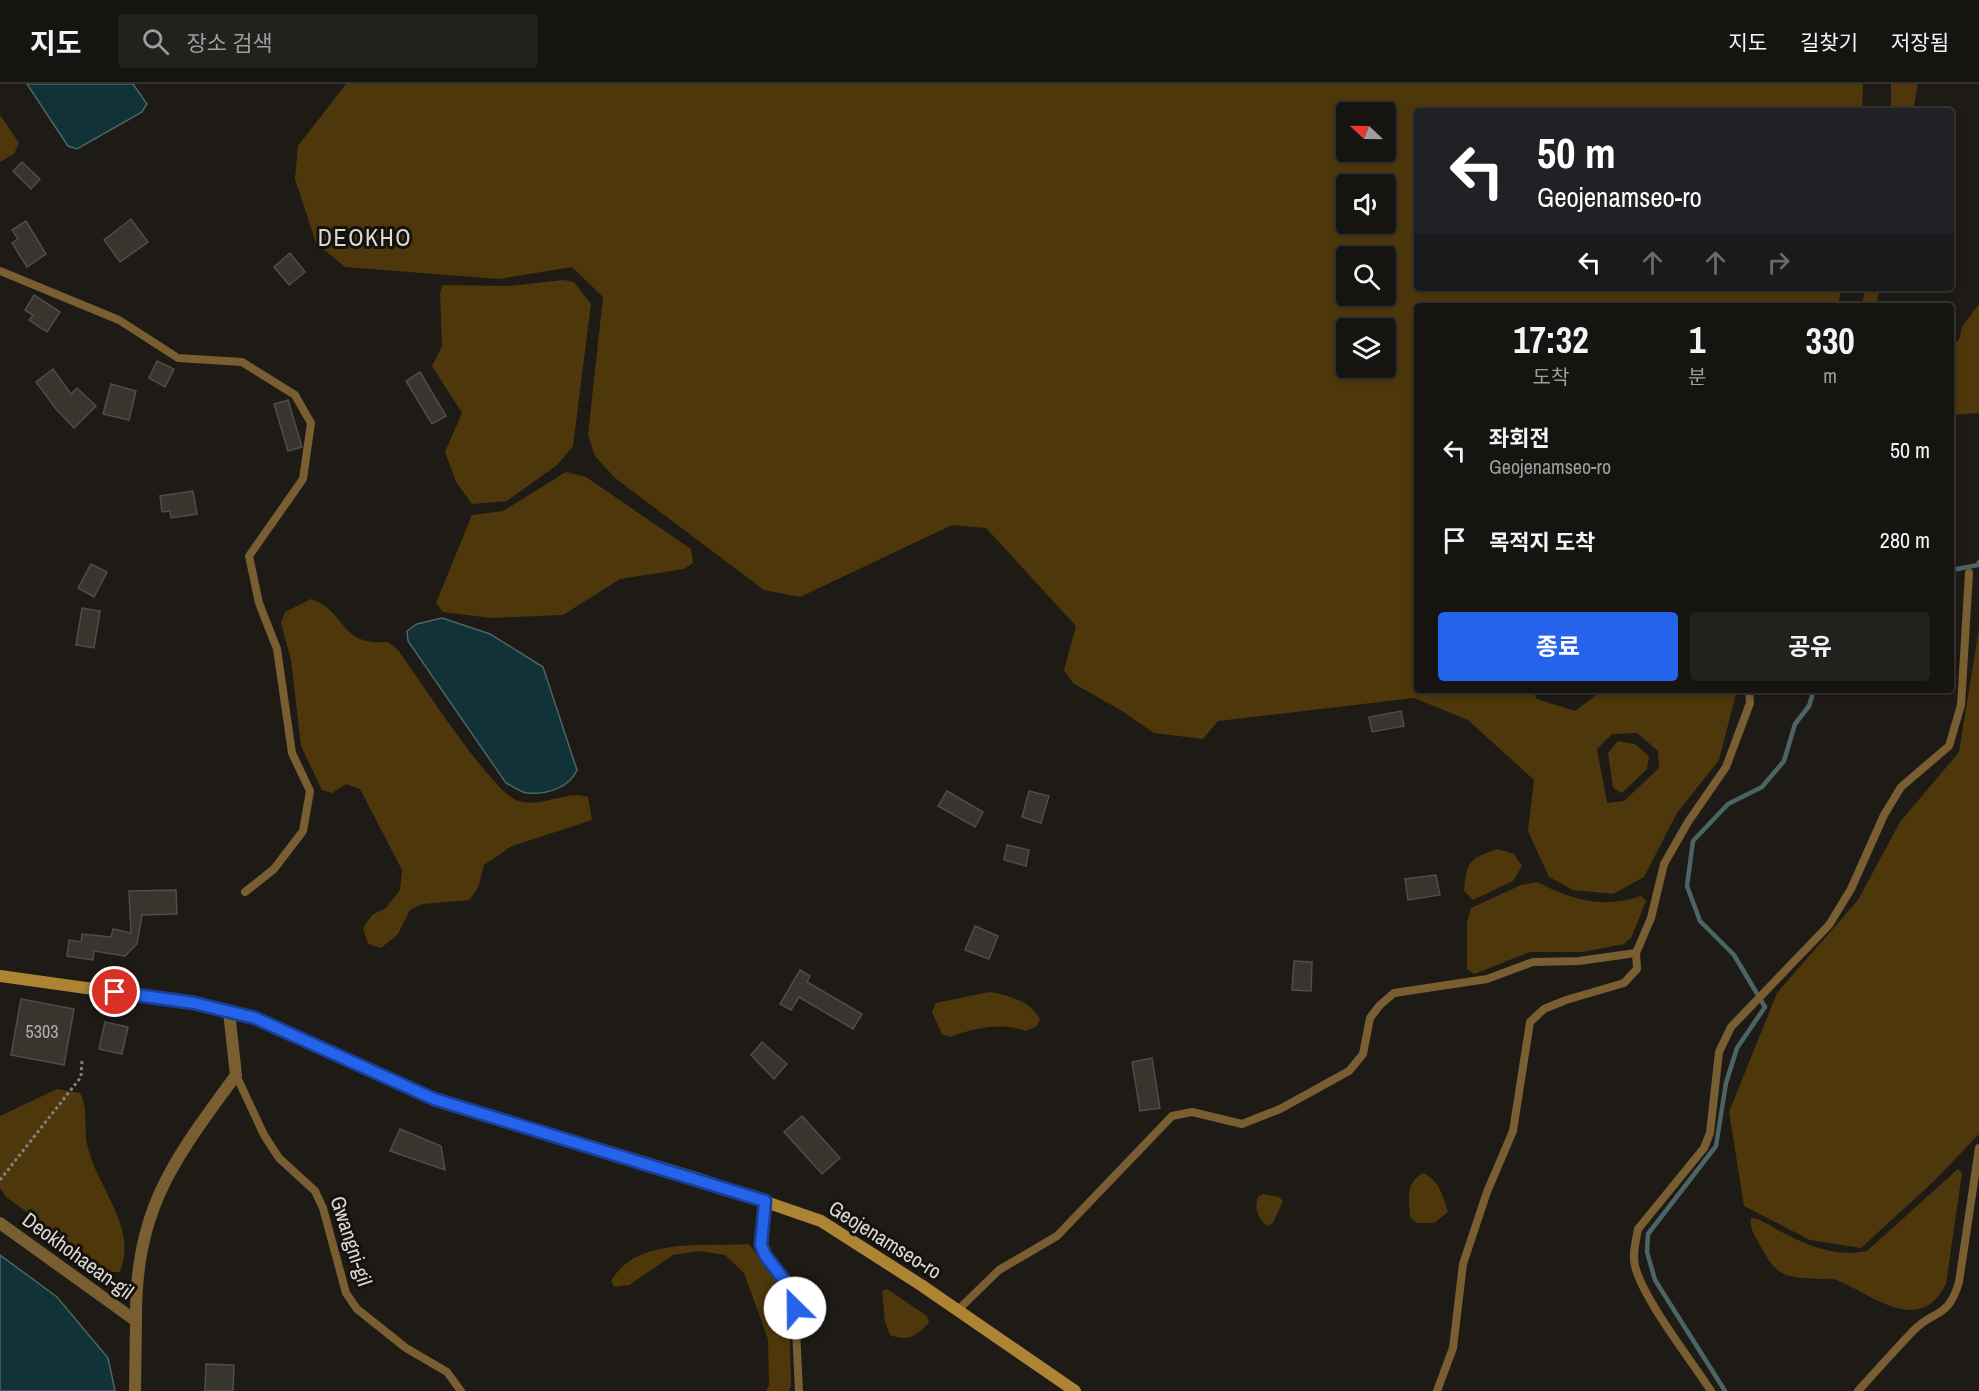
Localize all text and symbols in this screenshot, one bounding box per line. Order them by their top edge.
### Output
search box [118,14,538,68]
text: 지도 [30,24,82,62]
icon: search [139,25,172,58]
text: 장소 검색 [187,28,273,58]
text: 지도 [1728,28,1767,57]
text: 길찾기 [1800,28,1858,57]
text: 저장됨 [1891,28,1949,57]
north arrow [1336,102,1396,162]
map controls [1336,102,1396,378]
text: 50 m [1537,125,1616,181]
icon: left [1438,132,1516,210]
button: sound [1336,174,1396,234]
text: Geojenamseo-ro [1537,179,1702,215]
district label: DEOKHO [318,221,412,253]
button: search [1336,246,1396,306]
icon: left [1573,246,1606,279]
icon: ahead [1636,246,1669,279]
icon: ahead [1699,246,1732,279]
icon: right [1762,246,1795,279]
text: 17:32 [1513,316,1589,364]
text: 1 [1689,316,1705,364]
text: 330 [1806,317,1855,365]
button: layers [1336,318,1396,378]
text: m [1823,362,1837,389]
text: 도착 [1533,363,1569,390]
text: 분 [1688,363,1706,390]
text: 좌회전 [1489,423,1550,453]
icon: left [1438,434,1471,467]
text: 50 m [1890,435,1930,465]
text: Geojenamseo-ro [1489,453,1611,480]
icon: arrive [1438,524,1471,557]
text: 280 m [1880,525,1930,555]
text: 목적지 도착 [1489,527,1595,557]
button: 종료 [1438,612,1678,681]
button: 공유 [1690,612,1930,681]
pin [89,966,140,1017]
icon: arrive [98,975,131,1008]
house number: 5303 [26,1019,58,1044]
street label: Gwangni-gil [323,1192,380,1289]
street label: Geojenamseo-ro [823,1193,947,1286]
street label: Deokhohaean-gil [17,1205,140,1306]
position arrow [763,1276,827,1340]

